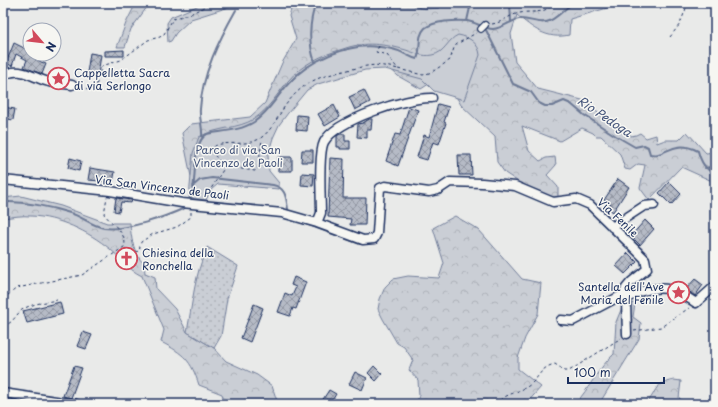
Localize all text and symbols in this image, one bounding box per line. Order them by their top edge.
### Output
north arrow [22,22,62,62]
text: N [42,39,61,55]
place label: Cappelletta Sacra di via Serlongo [74,64,170,94]
place icon: Cappelletta Sacra di via Serlongo [45,65,71,91]
water label: Rio Pedoga [574,91,636,141]
park label: Parco di via San Vincenzo de Paoli [193,141,283,171]
street label: Via San Vincenzo de Paoli [94,170,230,204]
street label: Via Fenile [594,193,643,241]
place label: Chiesina della Ronchella [142,244,214,274]
church icon: Chiesina della Ronchella [114,245,140,271]
place label: Santella dell'Ave Maria del Fenile [578,278,664,308]
place icon: Santella dell'Ave Maria del Fenile [666,279,692,305]
scale bar [568,359,664,385]
text: 100 m [574,363,611,381]

